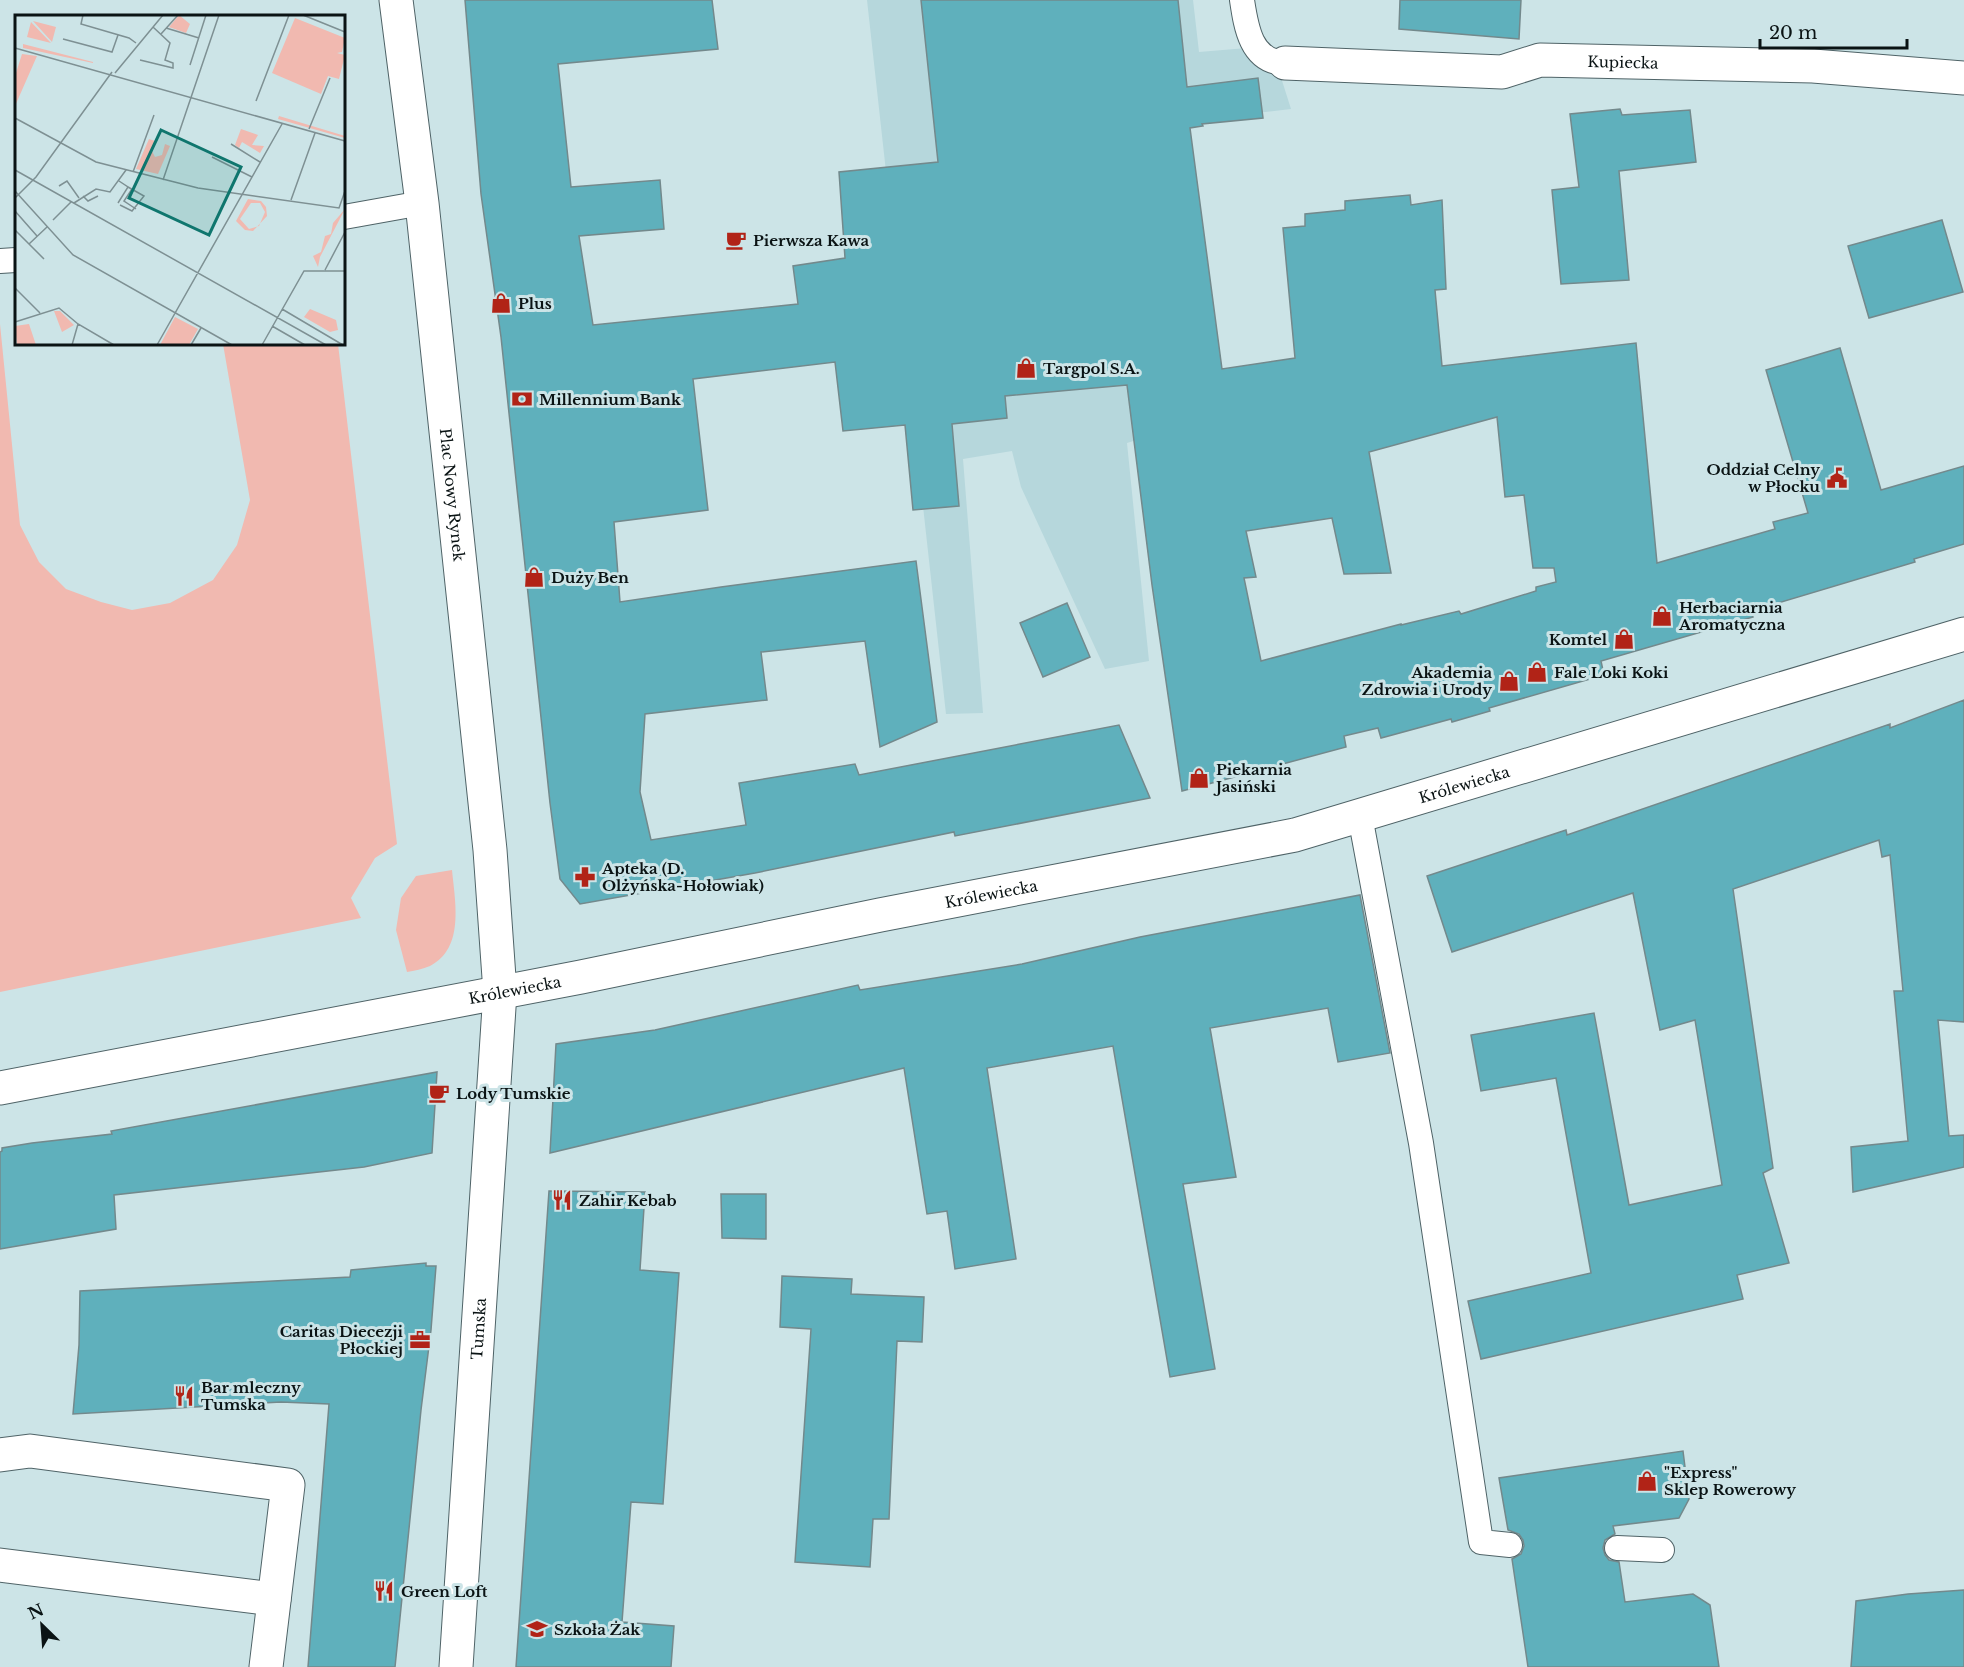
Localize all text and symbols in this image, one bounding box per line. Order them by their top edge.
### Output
scale bar [1760,12,1907,50]
inset map [15,15,345,345]
text: 20 m [1769,22,1817,44]
street label: Kupiecka [1587,52,1659,72]
cafe icon: Pierwsza Kawa [724,228,748,252]
place label: Pierwsza Kawa [753,231,869,250]
shop icon: Plus [489,291,513,315]
place label: Plus [518,294,552,313]
shop icon: Targpol S.A. [1014,356,1038,380]
place label: Targpol S.A. [1043,359,1140,378]
bank icon: Millennium Bank [510,387,534,411]
place label: Millennium Bank [539,390,682,409]
street label: Plac Nowy Rynek [436,427,469,563]
place label: Oddział Celny w Płocku [1706,460,1820,496]
public building icon: Oddział Celny w Płocku [1825,466,1849,490]
shop icon: Duży Ben [522,565,546,589]
place label: Duży Ben [551,568,629,587]
place label: Herbaciarnia Aromatyczna [1678,598,1786,634]
shop icon: Herbaciarnia Aromatyczna [1650,604,1674,628]
shop icon: Komtel [1612,627,1636,651]
place label: Komtel [1549,630,1608,649]
shop icon: Fale Loki Koki [1525,660,1549,684]
place label: Akademia Zdrowia i Urody [1362,663,1492,699]
place label: Fale Loki Koki [1554,663,1669,682]
shop icon: Akademia Zdrowia i Urody [1497,669,1521,693]
place label: Piekarnia Jasiński [1213,760,1292,796]
street label: Królewiecka [1416,761,1512,807]
shop icon: Piekarnia Jasiński [1187,766,1211,790]
place label: Apteka (D. Olżyńska-Hołowiak) [601,859,764,895]
pharmacy icon: Apteka (D. Olżyńska-Hołowiak) [573,865,597,889]
street label: Królewiecka [943,875,1040,912]
street label: Królewiecka [467,971,563,1008]
cafe icon: Lody Tumskie [427,1081,451,1105]
place label: Lody Tumskie [456,1084,571,1103]
restaurant icon: Zahir Kebab [550,1188,574,1212]
place label: Zahir Kebab [579,1191,677,1210]
street label: Tumska [467,1297,490,1360]
place label: Caritas Diecezji Płockiej [280,1322,404,1358]
office icon: Caritas Diecezji Płockiej [408,1328,432,1352]
place label: Bar mleczny Tumska [201,1378,301,1414]
restaurant icon: Bar mleczny Tumska [172,1384,196,1408]
place label: "Express" Sklep Rowerowy [1664,1463,1796,1499]
shop icon: "Express" Sklep Rowerowy [1635,1469,1659,1493]
restaurant icon: Green Loft [372,1579,396,1603]
place label: Green Loft [401,1582,488,1601]
north arrow [12,1595,72,1655]
text: N [25,1599,47,1624]
school or university icon: Szkoła Żak [525,1617,549,1641]
place label: Szkoła Żak [554,1620,641,1639]

